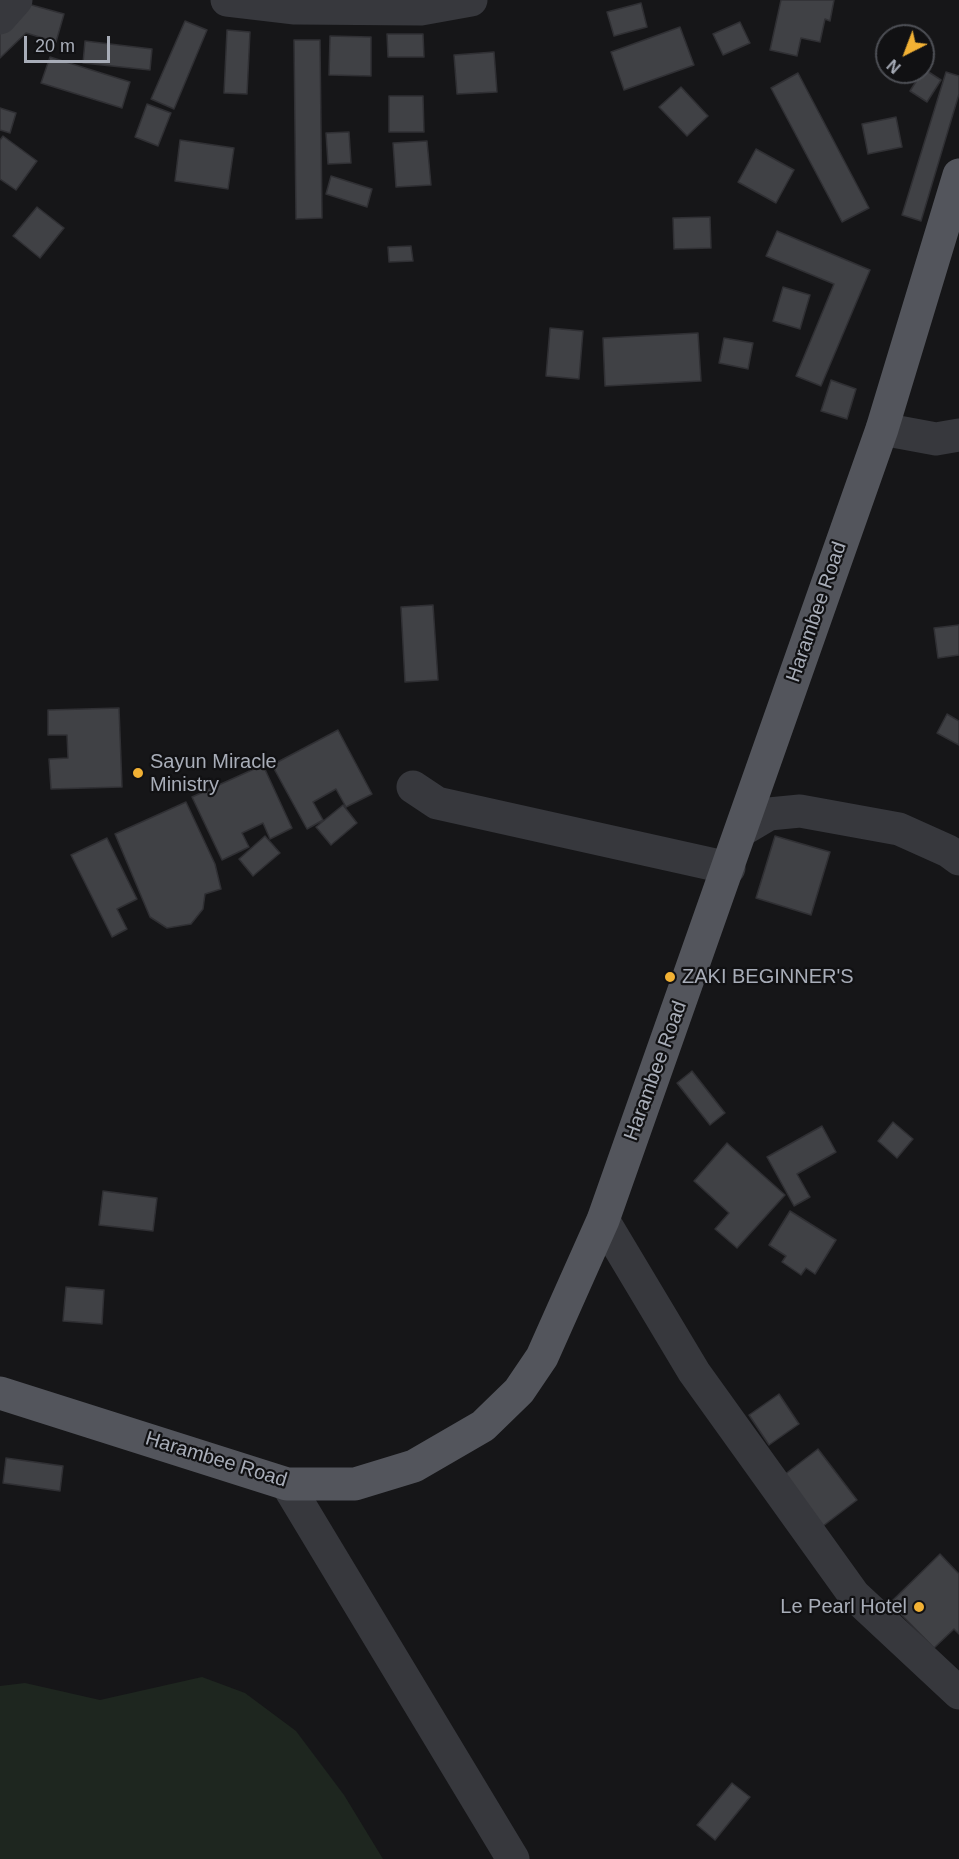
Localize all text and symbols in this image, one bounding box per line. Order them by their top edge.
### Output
scale bar [27,24,112,62]
north arrow [875,24,935,84]
text: 20 m [35,36,75,56]
text: N [884,56,904,76]
street label: Harambee Road [782,539,852,685]
place label: Sayun Miracle Ministry [150,750,277,797]
marker: Sayun Miracle Ministry [131,766,145,780]
place label: ZAKI BEGINNER'S [682,965,854,989]
marker: ZAKI BEGINNER'S [663,970,677,984]
street label: Harambee Road [620,998,692,1144]
street label: Harambee Road [142,1427,290,1493]
place label: Le Pearl Hotel [780,1595,907,1619]
marker: Le Pearl Hotel [912,1600,926,1614]

